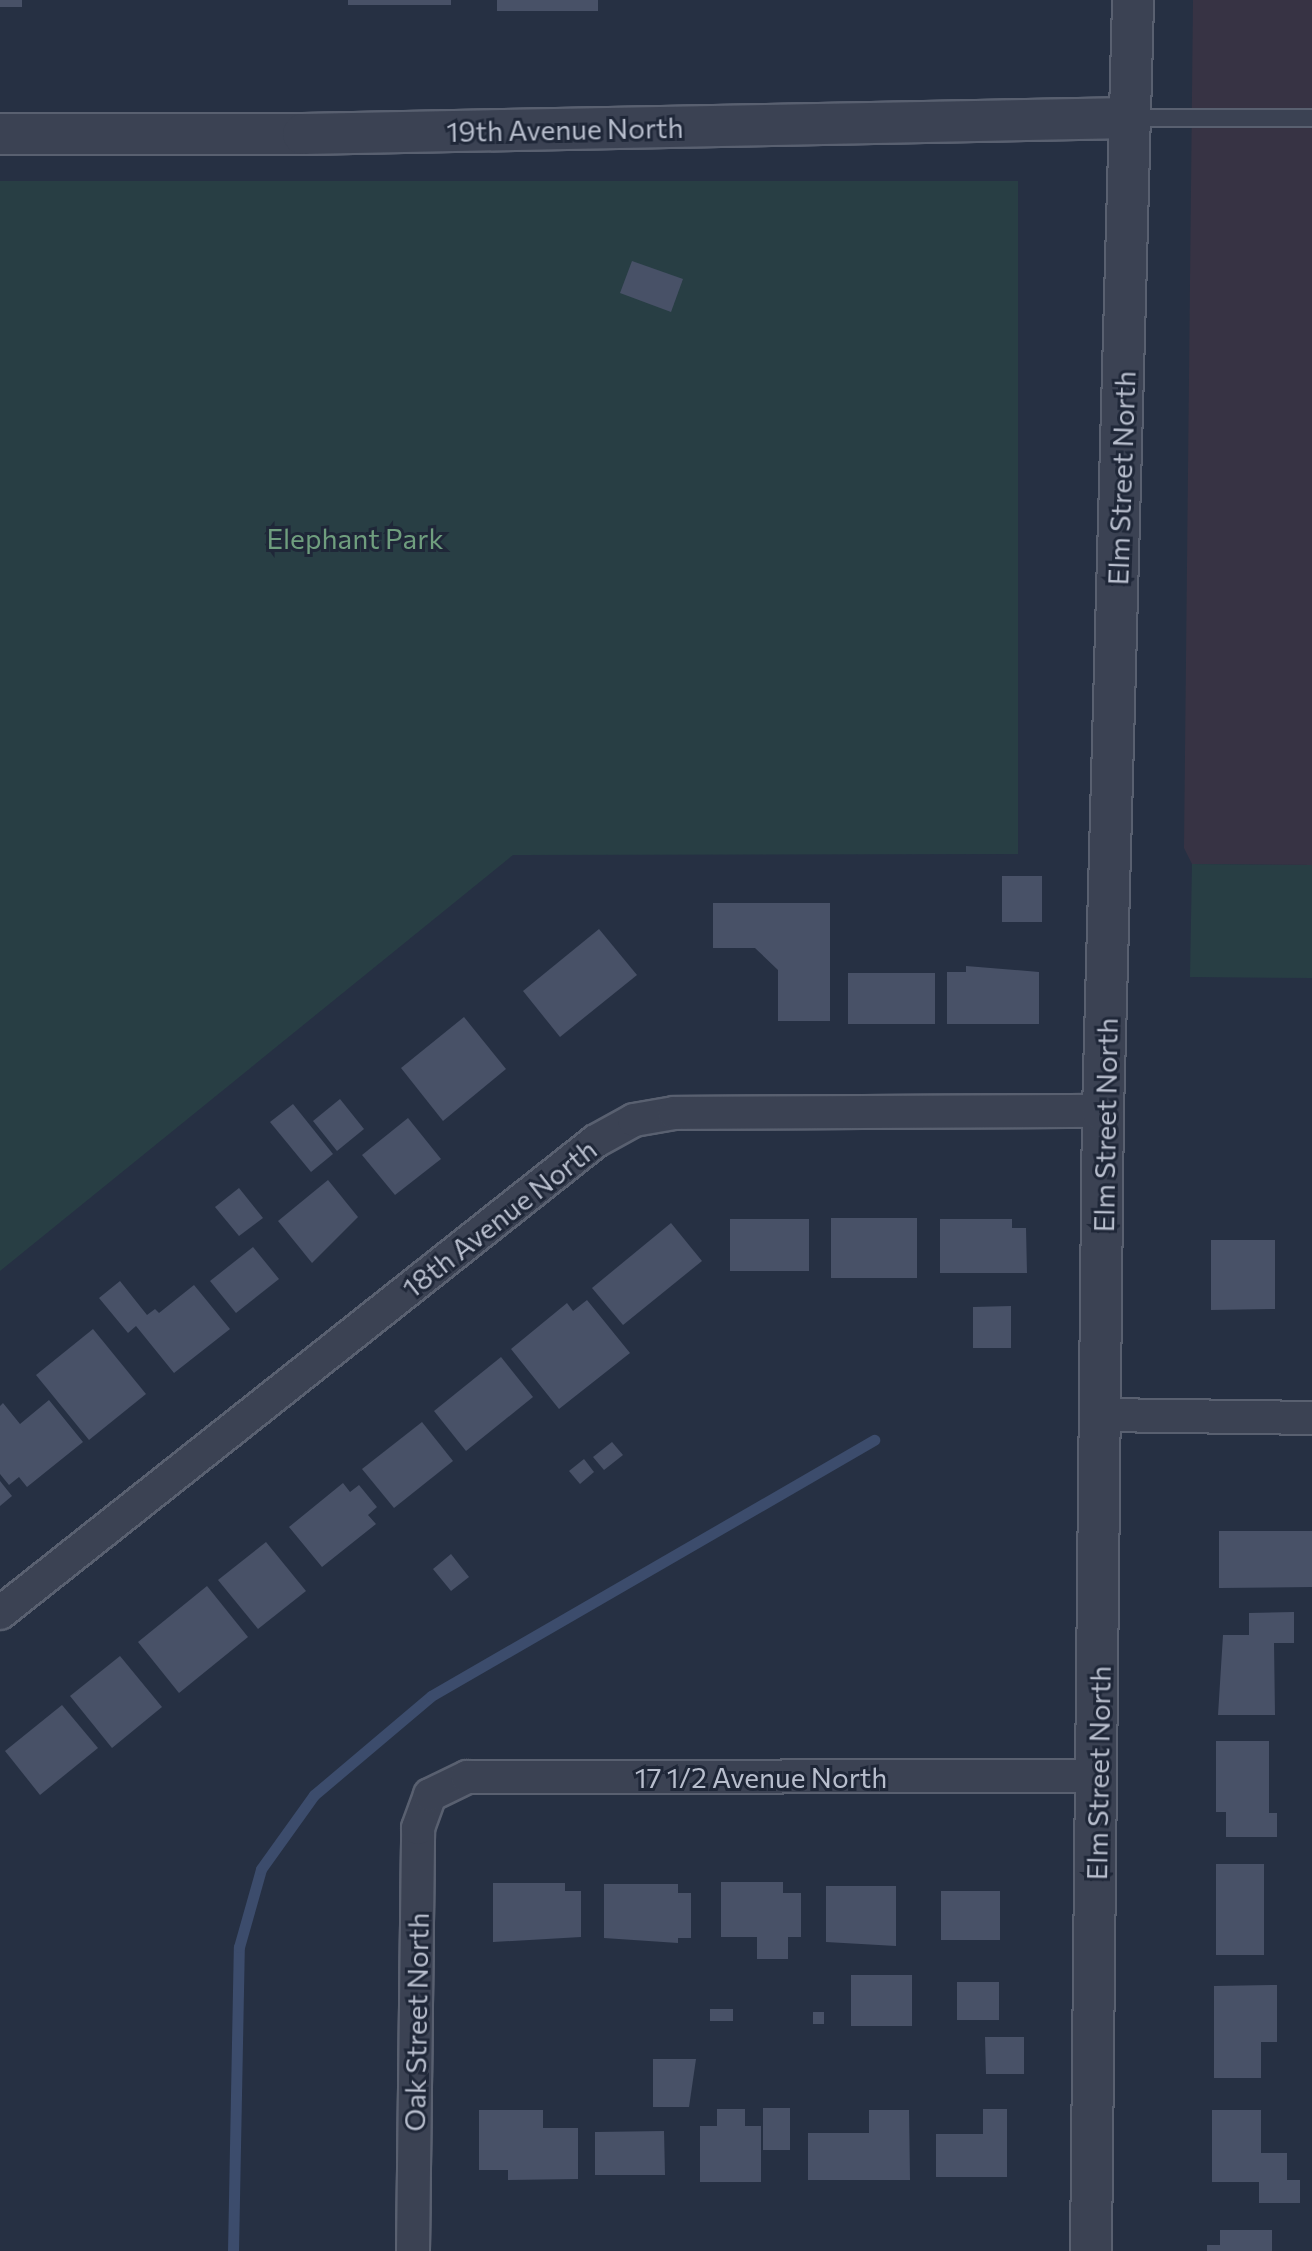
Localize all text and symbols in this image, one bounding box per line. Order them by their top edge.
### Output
street label: 19th Avenue North [446,110,684,148]
street label: Elm Street North [1100,370,1142,586]
park label: Elephant Park [266,521,444,555]
street label: Elm Street North [1086,1017,1124,1233]
street label: 18th Avenue North [395,1132,603,1304]
street label: Elm Street North [1079,1665,1117,1881]
street label: 17 1/2 Avenue North [635,1760,887,1794]
street label: Oak Street North [397,1912,435,2132]

